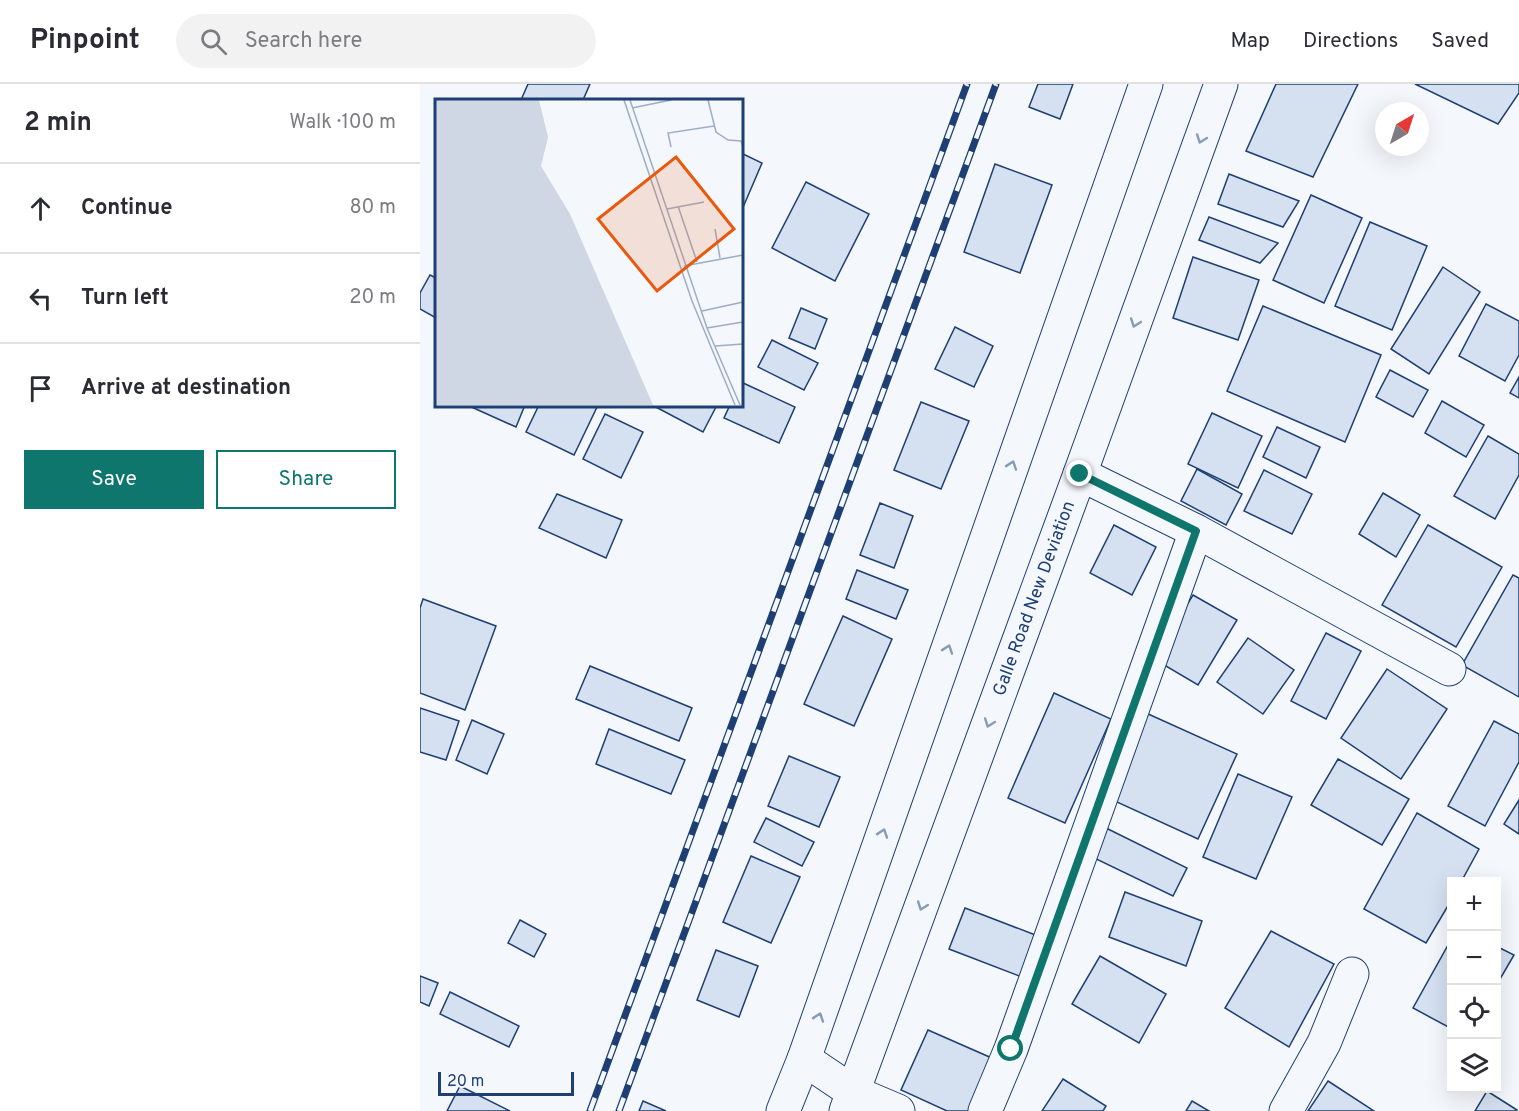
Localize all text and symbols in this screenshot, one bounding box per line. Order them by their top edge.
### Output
search box [176,14,596,68]
text: Pinpoint [30,23,140,59]
icon: search [197,25,230,58]
text: Search here [245,28,362,55]
text: Map [1230,28,1270,55]
text: Directions [1303,28,1398,55]
text: Saved [1431,28,1489,55]
inset map [435,99,742,406]
north arrow [1375,102,1429,156]
text: 2 min [24,107,92,140]
text: Walk · 100 m [289,110,396,136]
one-way arrow [1195,133,1208,144]
icon: ahead [24,192,57,225]
text: Continue [81,195,172,222]
text: 80 m [350,195,396,221]
icon: left [24,282,57,315]
text: Turn left [81,285,169,312]
text: 20 m [349,285,396,311]
one-way arrow [1129,317,1142,327]
icon: arrive [24,372,57,405]
text: Arrive at destination [81,375,291,402]
button: Save [24,450,204,509]
button: Share [216,450,396,509]
one-way arrow [1005,460,1018,471]
route end [1066,460,1092,486]
street label: Galle Road New Deviation [988,498,1081,699]
one-way arrow [940,644,953,655]
one-way arrow [983,717,996,728]
one-way arrow [876,828,889,839]
map controls [1447,877,1501,1093]
button: + [1447,877,1501,931]
one-way arrow [916,900,929,911]
button: − [1447,931,1501,985]
button: locate [1447,985,1501,1039]
one-way arrow [811,1012,824,1023]
route start [997,1035,1023,1061]
button: layers [1447,1039,1501,1093]
scale bar [438,1069,574,1096]
text: 20 m [447,1072,484,1092]

